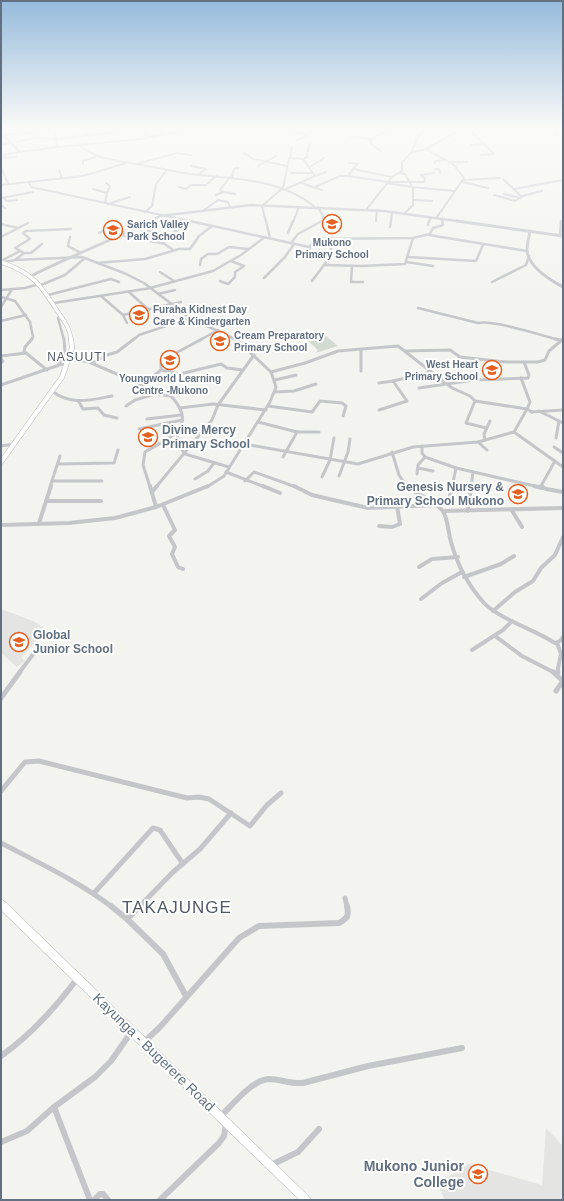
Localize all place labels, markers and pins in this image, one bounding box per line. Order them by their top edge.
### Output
school or university icon: Mukono Primary School [321,213,343,235]
school or university icon: Sarich Valley Park School [102,219,124,241]
place label: Sarich Valley Park School [127,219,189,242]
place label: Mukono Primary School [295,237,369,260]
school or university icon: Furaha Kidnest Day Care & Kindergarten [128,304,150,326]
place label: Furaha Kidnest Day Care & Kindergarten [153,304,250,327]
school or university icon: Cream Preparatory Primary School [209,330,231,352]
place label: Cream Preparatory Primary School [234,330,324,353]
school or university icon: Youngworld Learning Centre -Mukono [159,349,181,371]
place label: West Heart Primary School [405,359,479,382]
school or university icon: West Heart Primary School [481,359,503,381]
place label: Youngworld Learning Centre -Mukono [119,373,221,396]
place label: Divine Mercy Primary School [162,423,250,451]
school or university icon: Divine Mercy Primary School [137,426,159,448]
place label: Genesis Nursery & Primary School Mukono [367,480,504,508]
school or university icon: Genesis Nursery & Primary School Mukono [507,483,529,505]
place label: Global Junior School [33,628,113,656]
school or university icon: Global Junior School [8,631,30,653]
place label: Mukono Junior College [364,1158,465,1190]
school or university icon: Mukono Junior College [467,1163,489,1185]

